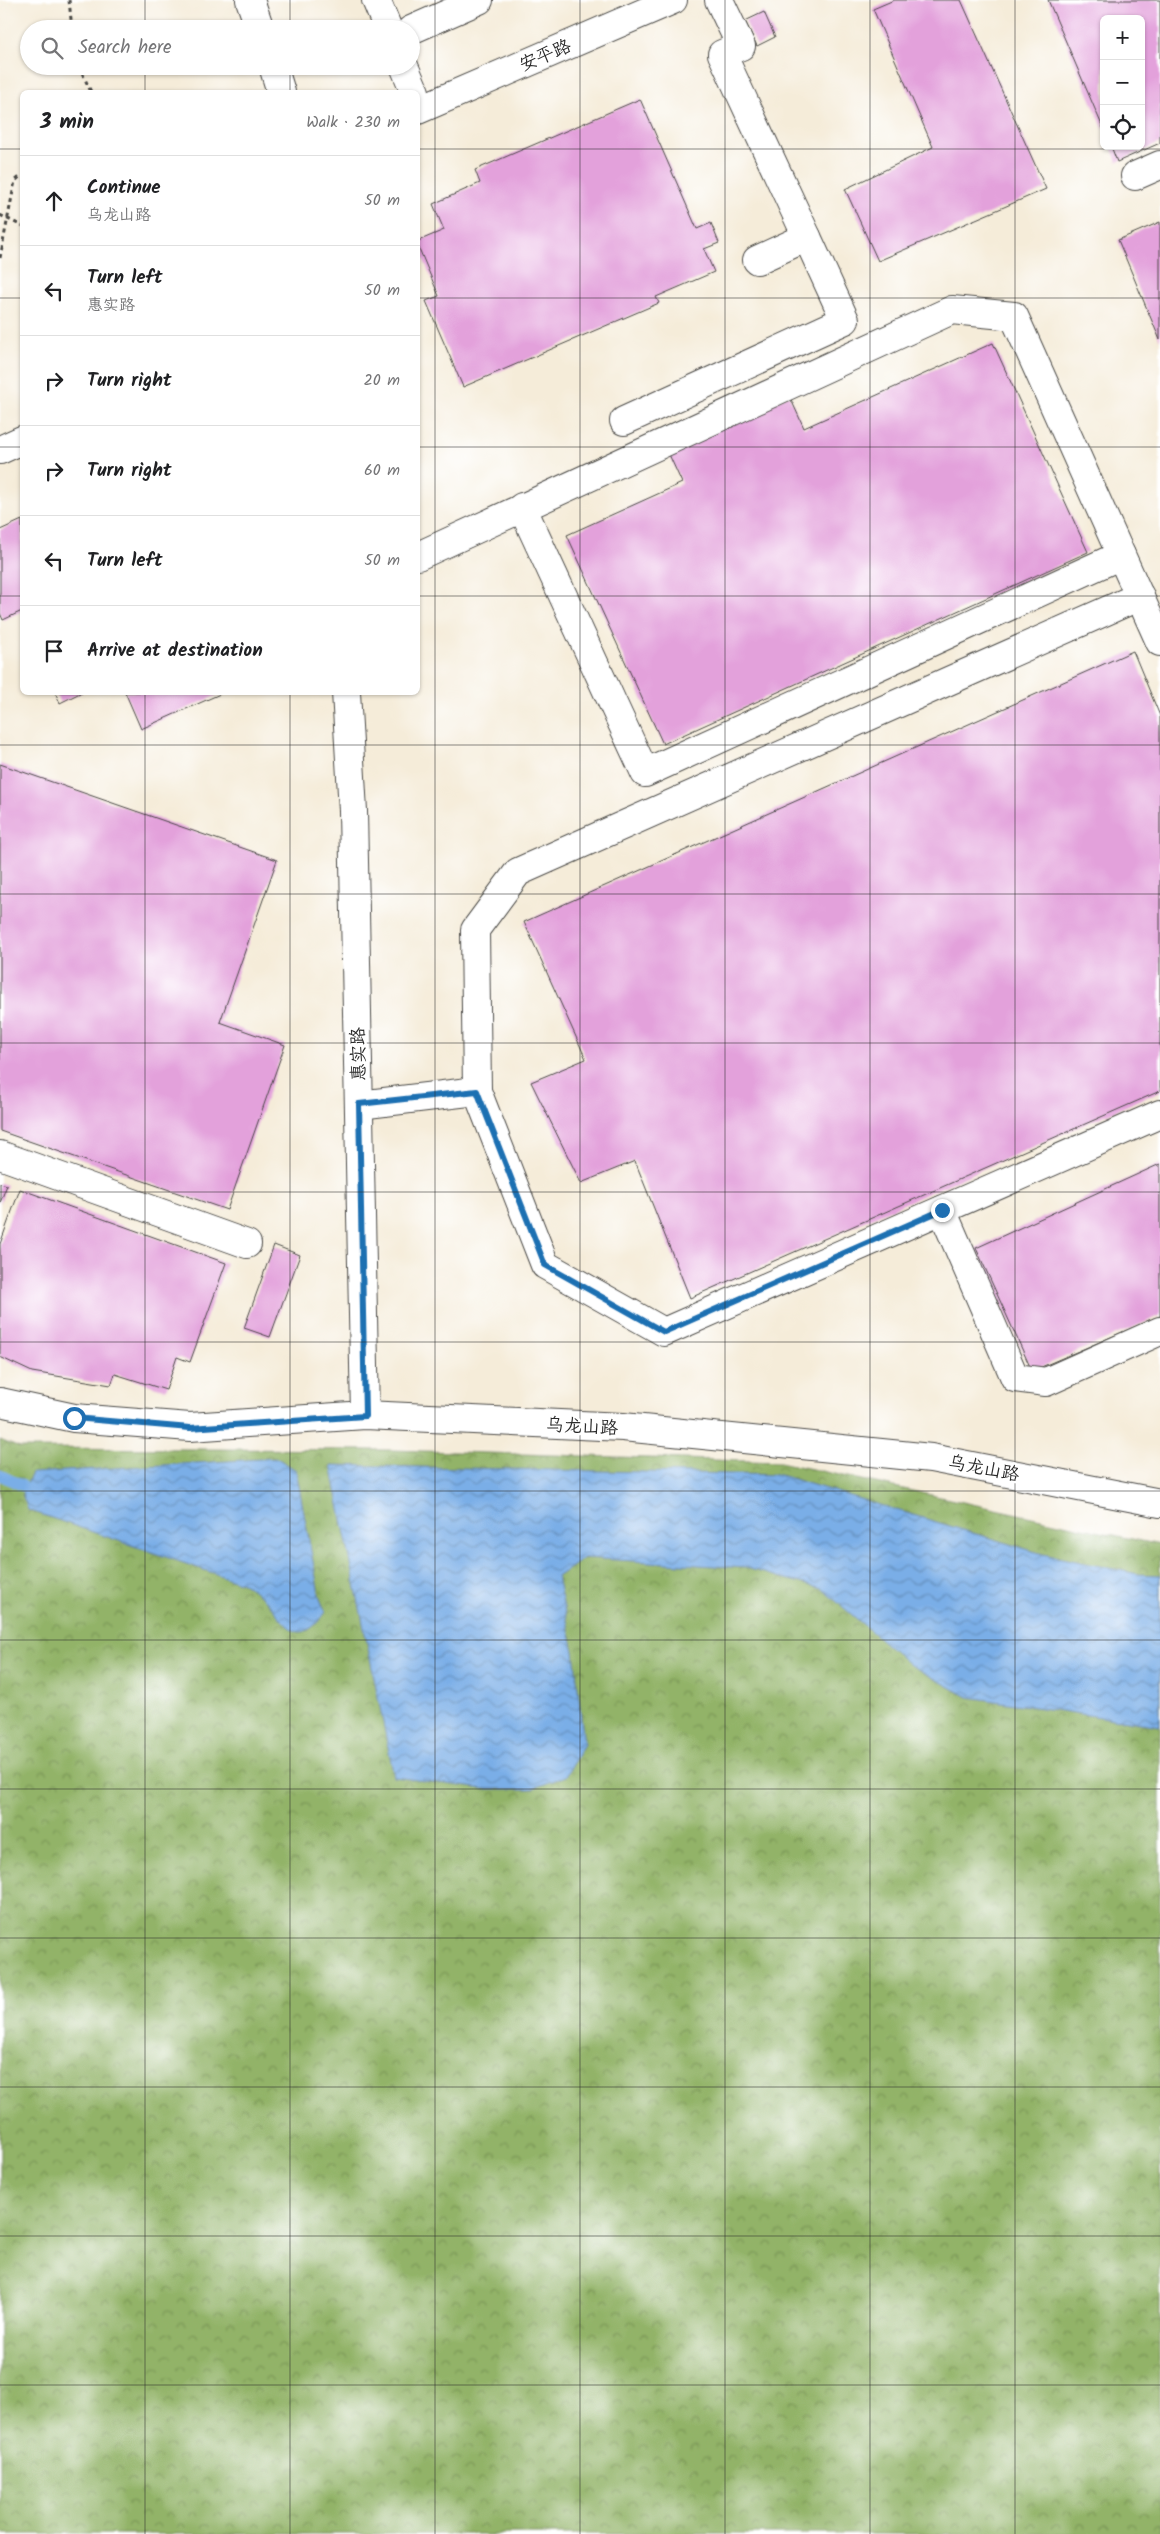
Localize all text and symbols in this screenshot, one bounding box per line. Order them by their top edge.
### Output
map controls [1100,15,1145,150]
button: + [1100,15,1145,60]
search box [20,20,420,75]
street label: 安平路 [515,32,576,80]
text: Search here [78,33,172,63]
icon: search [38,34,66,62]
button: − [1100,60,1145,105]
button: locate [1100,105,1145,150]
text: 3 min [40,106,94,139]
text: Walk · 230 m [306,110,400,135]
text: Continue [87,173,160,203]
icon: ahead [40,187,68,215]
text: 50 m [364,188,400,213]
text: 乌龙山路 [87,203,151,228]
text: Turn left [87,263,162,293]
icon: left [40,277,68,305]
text: 50 m [364,278,400,303]
text: 惠实路 [87,293,135,318]
text: Turn right [87,366,172,396]
icon: right [40,367,68,395]
text: 20 m [364,368,400,393]
text: Turn right [87,456,172,486]
icon: right [40,457,68,485]
text: 60 m [364,458,400,483]
text: Turn left [87,546,162,576]
icon: left [40,547,68,575]
text: 50 m [364,548,400,573]
text: Arrive at destination [87,636,263,666]
icon: arrive [40,637,68,665]
street label: 惠实路 [345,1027,374,1081]
route end [931,1199,954,1222]
route start [63,1407,86,1430]
street label: 乌龙山路 [545,1411,619,1444]
street label: 乌龙山路 [946,1448,1022,1491]

